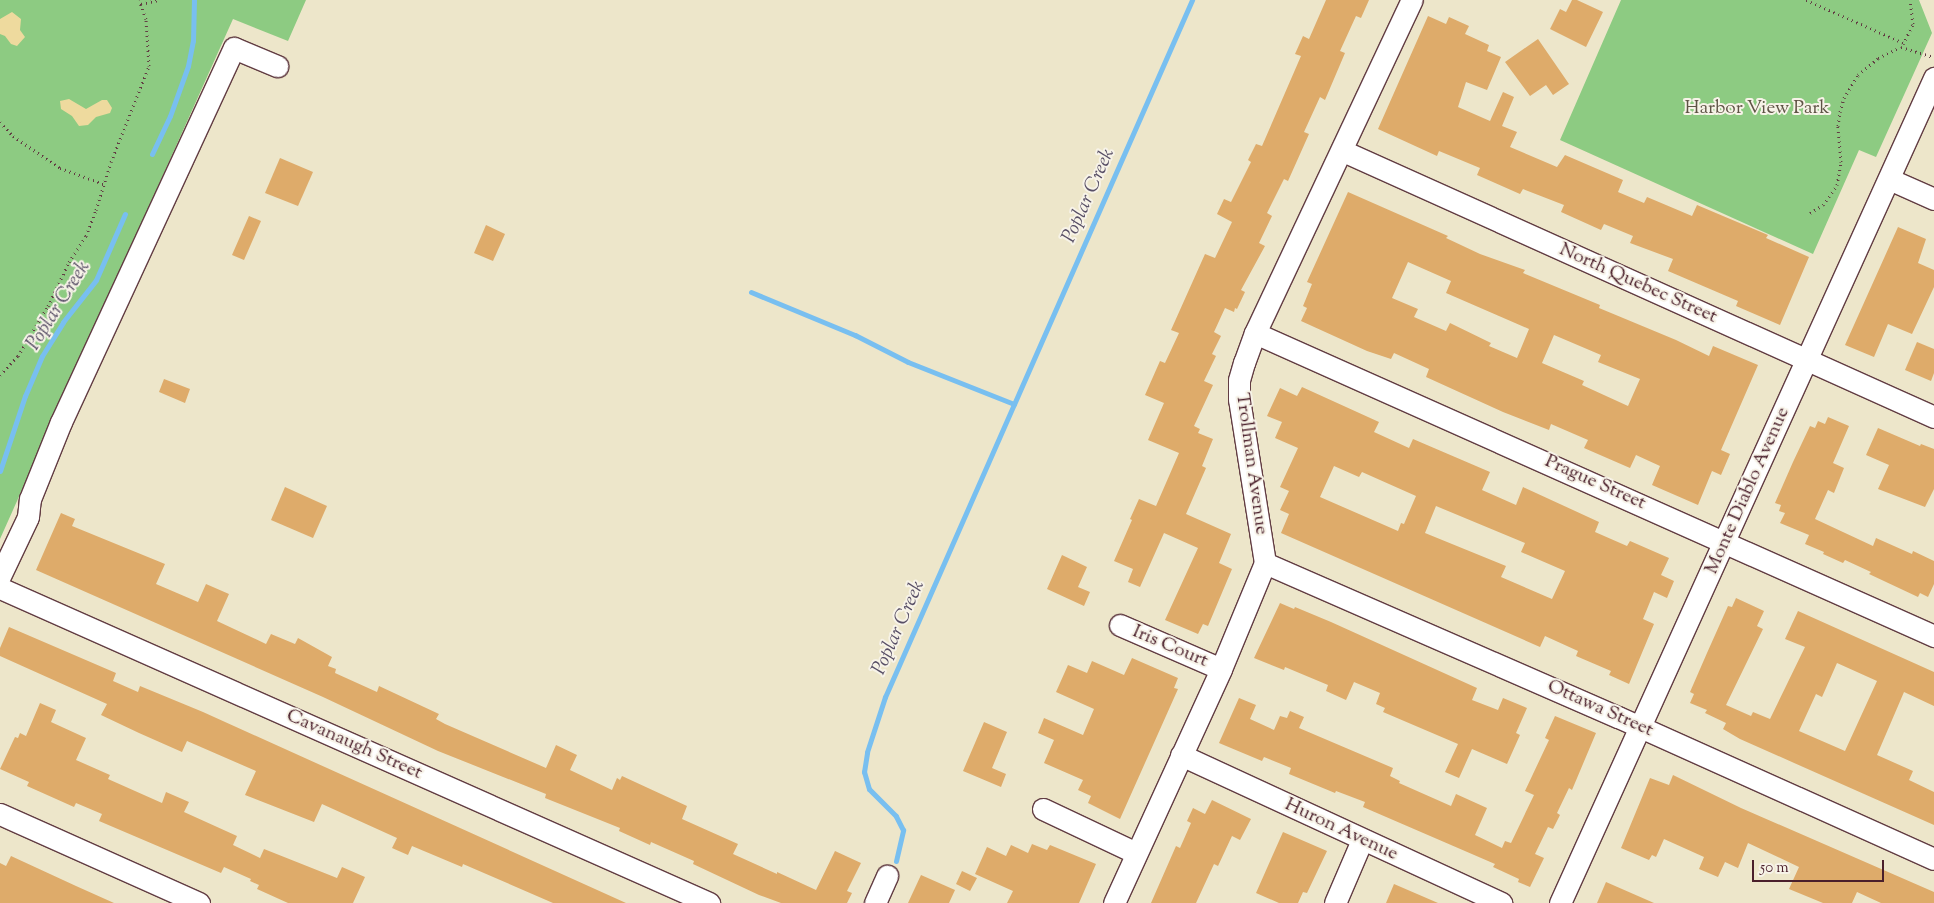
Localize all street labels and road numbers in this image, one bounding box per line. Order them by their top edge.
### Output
street label: North Quebec Street [1555,239,1721,329]
street label: Trollman Avenue [1230,392,1272,536]
street label: Monte Diablo Avenue [1701,404,1795,578]
street label: Prague Street [1541,451,1649,515]
street label: Iris Court [1129,621,1211,673]
street label: Ottawa Street [1543,675,1657,743]
street label: Cavanaugh Street [282,705,426,785]
street label: Huron Avenue [1281,794,1401,866]

